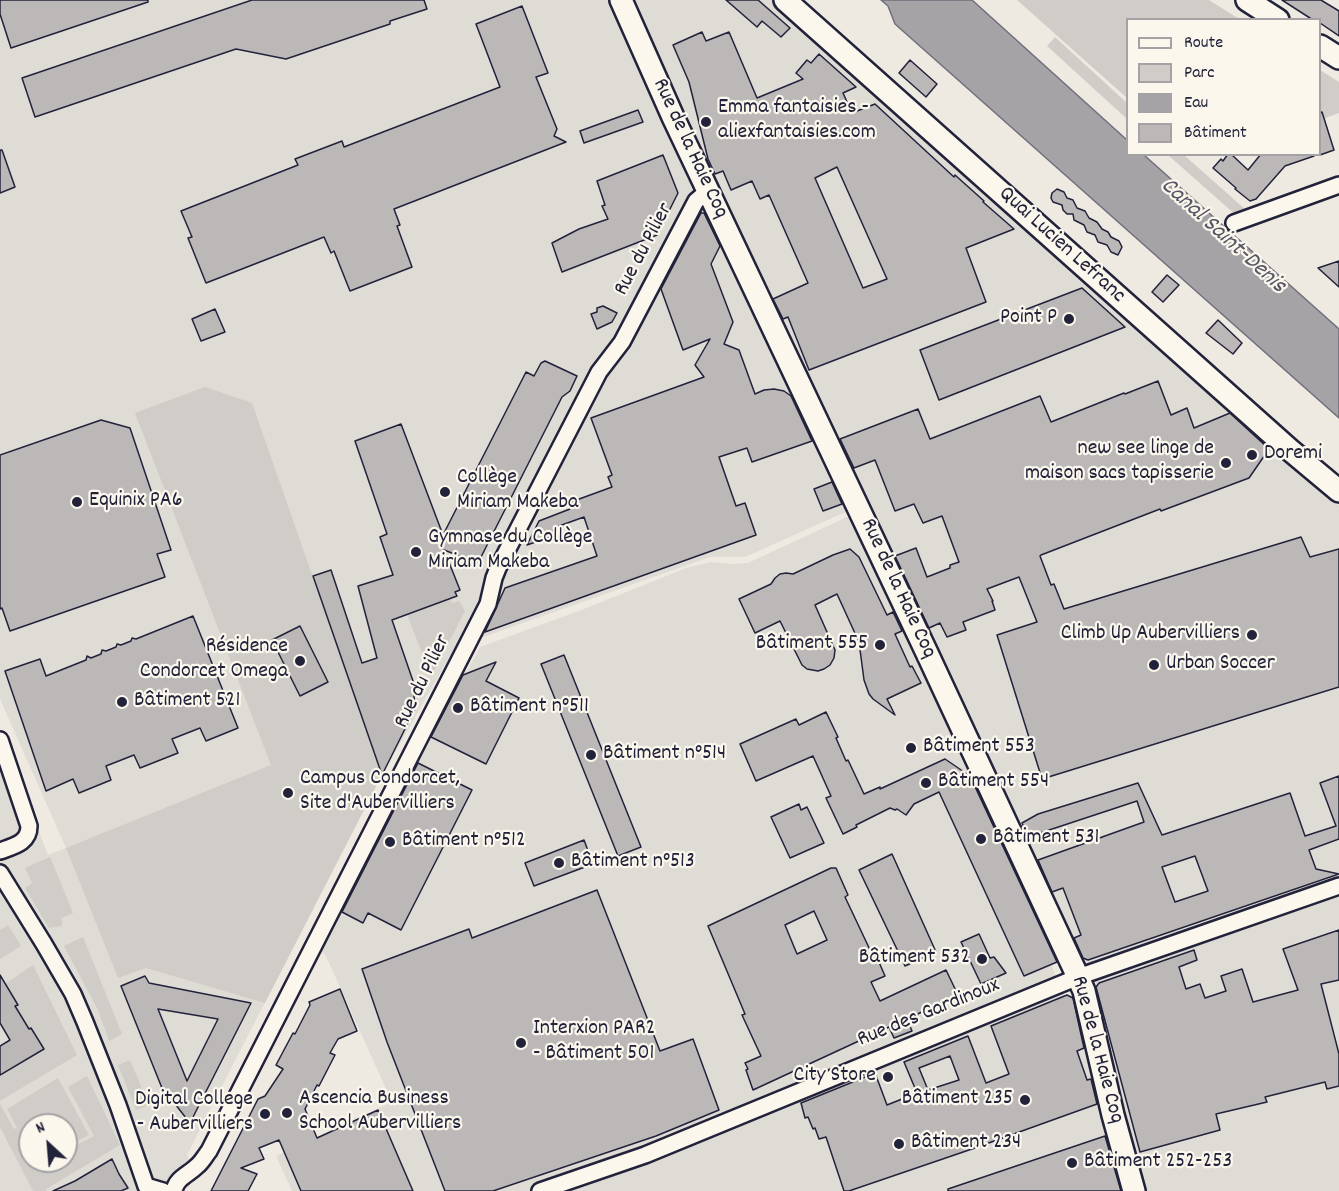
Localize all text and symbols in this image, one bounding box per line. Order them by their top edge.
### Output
legend [1126,18,1321,156]
text: Route [1184,31,1223,56]
text: Parc [1184,61,1215,86]
street label: Rue de la Haie Coq [645,75,733,223]
text: Eau [1184,91,1208,116]
place label: Emma fantaisies - aliexfantaisies.com [718,96,876,148]
marker: Emma fantaisies - aliexfantaisies.com [699,115,713,129]
text: Bâtiment [1184,121,1247,146]
water label: Canal Saint-Denis [1153,173,1291,301]
street label: Quai Lucien Lefranc [992,182,1130,310]
street label: Rue du Pilier [610,199,680,301]
place label: Point P [1000,306,1057,332]
marker: Point P [1062,312,1076,326]
place label: new see linge de maison sacs tapisserie [1025,437,1214,488]
place label: Doremi [1264,442,1322,468]
marker: Doremi [1245,448,1259,462]
marker: new see linge de maison sacs tapisserie [1219,456,1233,470]
place label: Collège Miriam Makeba [457,466,578,518]
marker: Collège Miriam Makeba [438,485,452,499]
place label: Equinix PA6 [89,489,182,515]
marker: Equinix PA6 [70,495,84,509]
street label: Rue de la Haie Coq [853,515,941,663]
place label: Gymnase du Collège Miriam Makeba [428,526,592,578]
marker: Gymnase du Collège Miriam Makeba [409,545,423,559]
place label: Climb Up Aubervilliers [1061,622,1240,648]
marker: Climb Up Aubervilliers [1245,628,1259,642]
street label: Rue du Pilier [390,631,458,733]
place label: Bâtiment 555 [756,632,868,658]
place label: Résidence Condorcet Omega [140,635,288,686]
marker: Bâtiment 555 [873,638,887,652]
place label: Urban Soccer [1166,652,1275,678]
marker: Résidence Condorcet Omega [293,654,307,668]
marker: Urban Soccer [1147,658,1161,672]
place label: Bâtiment 521 [134,689,240,715]
marker: Bâtiment 521 [115,695,129,709]
place label: Bâtiment n°511 [470,695,589,721]
marker: Bâtiment n°511 [451,701,465,715]
place label: Bâtiment 553 [923,735,1035,761]
marker: Bâtiment 553 [904,741,918,755]
place label: Bâtiment n°514 [603,742,726,768]
marker: Bâtiment n°514 [584,748,598,762]
place label: Campus Condorcet, Site d'Aubervilliers [300,767,460,818]
place label: Bâtiment 554 [938,770,1049,796]
marker: Bâtiment 554 [919,776,933,790]
marker: Campus Condorcet, Site d'Aubervilliers [281,786,295,800]
place label: Bâtiment 531 [993,826,1099,852]
place label: Bâtiment n°512 [402,829,526,855]
marker: Bâtiment 531 [974,832,988,846]
marker: Bâtiment n°512 [383,835,397,849]
place label: Bâtiment n°513 [571,850,695,876]
marker: Bâtiment n°513 [552,856,566,870]
place label: Bâtiment 532 [859,946,970,972]
marker: Bâtiment 532 [975,952,989,966]
street label: Rue des Gardinoux [854,974,1004,1054]
street label: Rue de la Haie Coq [1064,974,1128,1126]
place label: Interxion PAR2 - Bâtiment 501 [533,1017,655,1068]
marker: Interxion PAR2 - Bâtiment 501 [514,1036,528,1050]
place label: City Store [794,1064,876,1090]
marker: City Store [881,1070,895,1084]
place label: Ascencia Business School Aubervilliers [299,1087,461,1138]
place label: Bâtiment 235 [902,1087,1013,1113]
place label: Digital College - Aubervilliers [135,1088,253,1140]
marker: Bâtiment 235 [1018,1093,1032,1107]
marker: Ascencia Business School Aubervilliers [280,1106,294,1120]
marker: Digital College - Aubervilliers [258,1107,272,1121]
north arrow [18,1113,78,1173]
text: N [32,1116,49,1140]
place label: Bâtiment 234 [911,1131,1021,1157]
marker: Bâtiment 234 [892,1137,906,1151]
place label: Bâtiment 252-253 [1084,1150,1232,1176]
marker: Bâtiment 252-253 [1065,1156,1079,1170]

